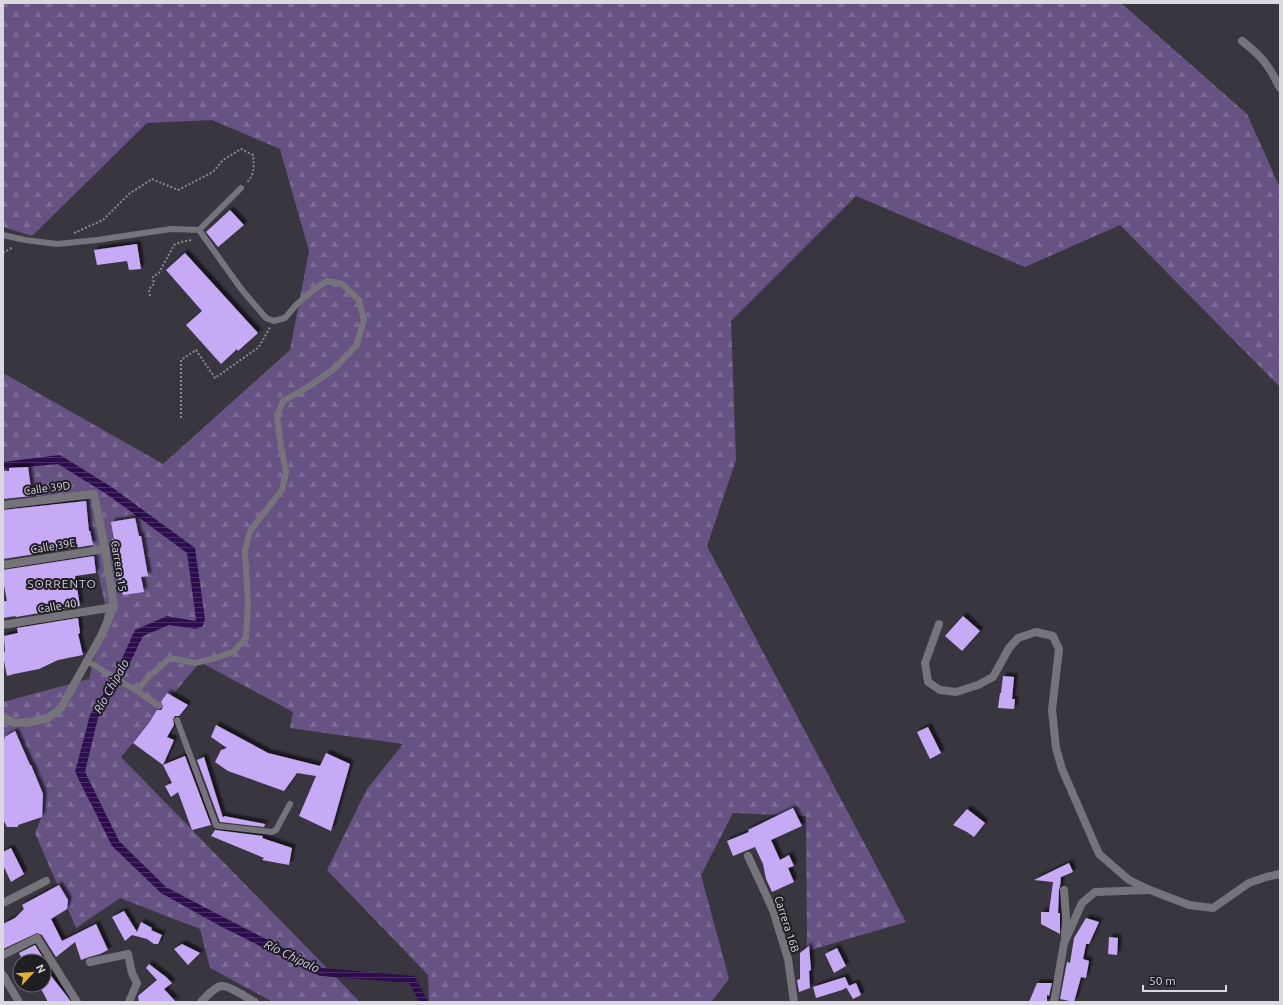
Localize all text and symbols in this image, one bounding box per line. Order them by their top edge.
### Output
street label: Calle 39D [23,479,71,497]
street label: Calle 39E [30,537,76,555]
street label: Carrera 15 [109,540,129,592]
district label: SORRENTO [27,577,97,590]
street label: Calle 40 [37,597,77,615]
water label: Río Chipalo [91,656,131,715]
street label: Carrera 16B [772,894,802,954]
water label: Río Chipalo [262,937,322,975]
north arrow [12,953,52,993]
text: N [34,962,48,975]
scale bar [1143,967,1226,993]
text: 50 m [1149,974,1176,987]

